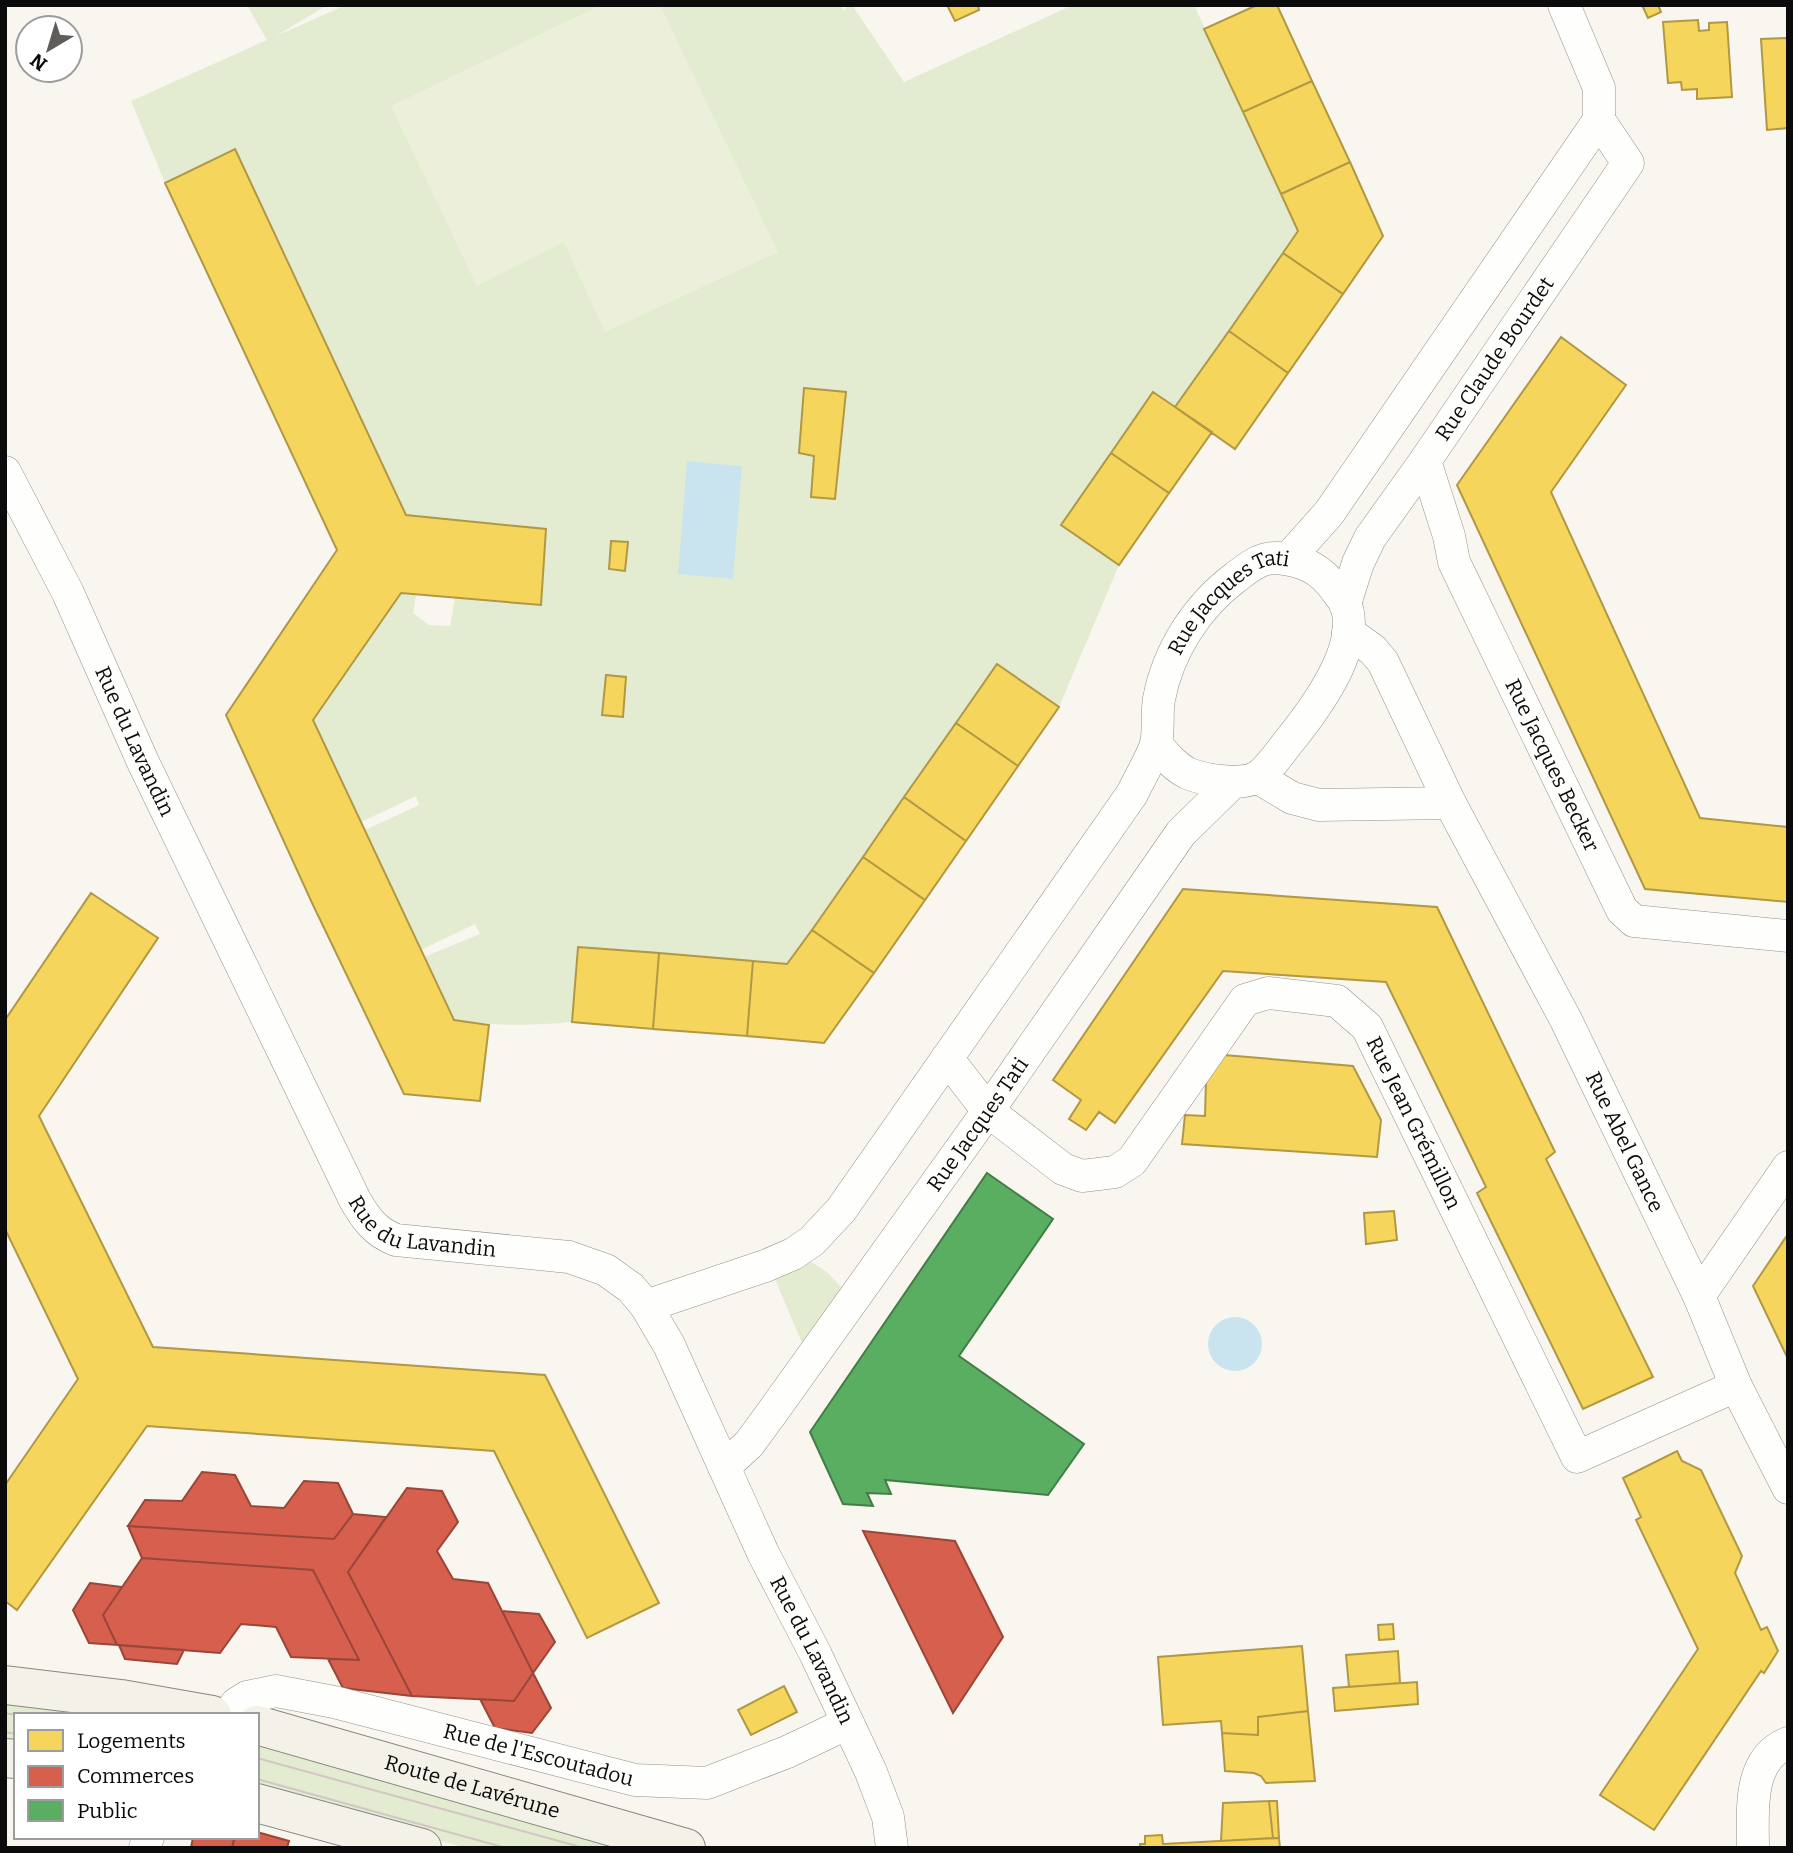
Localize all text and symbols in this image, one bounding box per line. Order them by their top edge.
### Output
north arrow [14,14,84,84]
text: N [26,48,52,76]
street label: Rue Claude Bourdet [1430,272,1560,446]
street label: Rue Jacques Tati [1162,545,1292,659]
street label: Rue du Lavandin [89,662,180,820]
street label: Rue Jacques Becker [1499,675,1605,856]
street label: Rue Jean Grémillon [1361,1032,1467,1213]
street label: Rue Jacques Tati [922,1053,1034,1197]
street label: Rue Abel Gance [1580,1068,1670,1216]
street label: Rue du Lavandin [342,1191,497,1263]
street label: Rue du Lavandin [764,1572,859,1728]
legend [14,1713,259,1839]
street label: Rue de l'Escoutadou [441,1718,636,1792]
text: Logements [77,1728,186,1754]
street label: Route de Lavérune [382,1749,563,1824]
text: Commerces [77,1763,194,1789]
text: Public [77,1798,138,1824]

